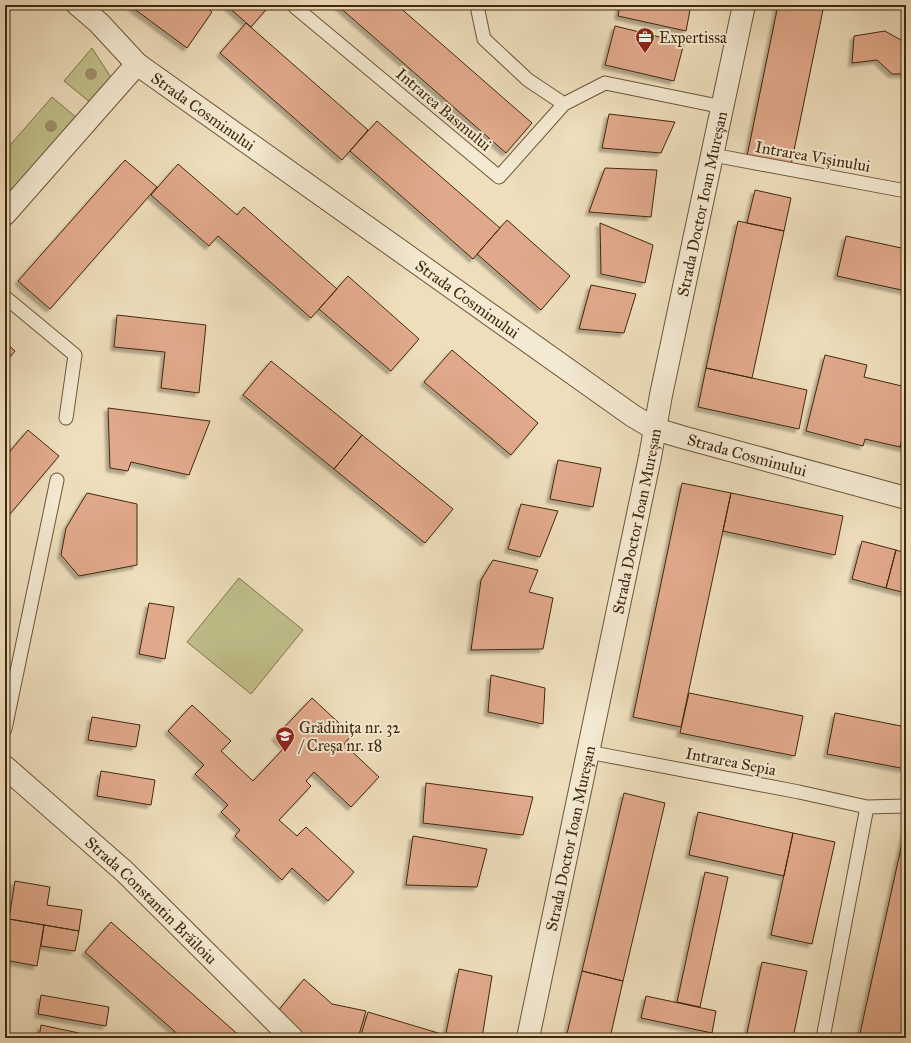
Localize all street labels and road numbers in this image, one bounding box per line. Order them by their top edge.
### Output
street label: Intrarea Basmului [392,64,496,155]
street label: Strada Cosminului [147,68,259,155]
street label: Strada Doctor Ioan Mureșan [673,109,731,298]
street label: Intrarea Vișinului [754,137,873,176]
street label: Strada Cosminului [412,256,523,343]
street label: Strada Doctor Ioan Mureșan [608,427,665,616]
street label: Strada Cosminului [685,430,809,481]
street label: Intrarea Sepia [684,743,778,780]
street label: Strada Doctor Ioan Mureșan [542,744,599,933]
street label: Strada Constantin Brăiloiu [81,833,221,969]

